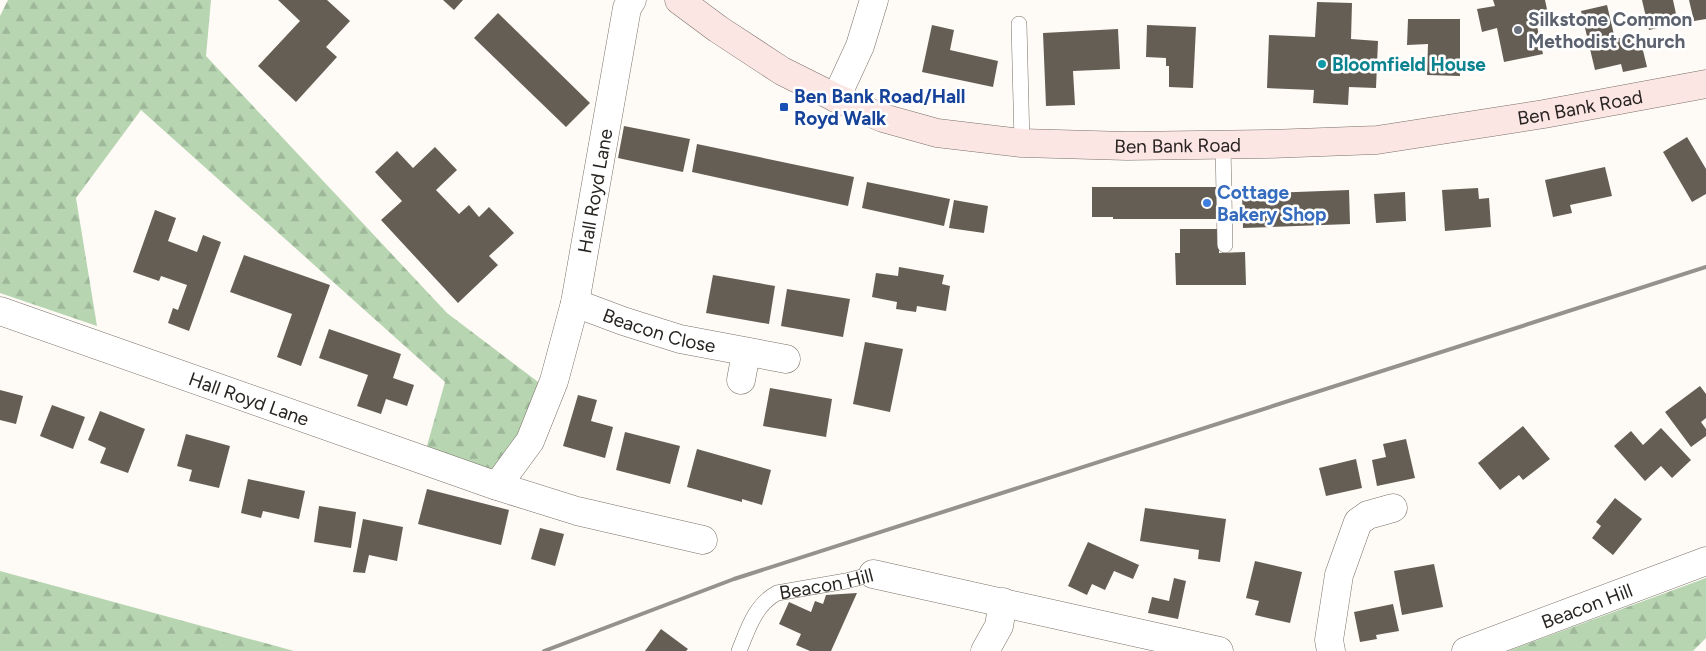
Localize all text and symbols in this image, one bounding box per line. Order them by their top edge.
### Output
place label: Silkstone Common Methodist Church [1528,8,1692,53]
marker: Silkstone Common Methodist Church [1512,24,1524,36]
place label: Bloomfield House [1332,53,1486,76]
marker: Bloomfield House [1316,58,1328,70]
street label: Ben Bank Road [1516,84,1645,129]
place label: Ben Bank Road/Hall Royd Walk [794,85,965,130]
marker: Ben Bank Road/Hall Royd Walk [778,101,790,113]
street label: Hall Royd Lane [572,127,617,255]
street label: Ben Bank Road [1114,133,1241,158]
place label: Cottage Bakery Shop [1217,181,1327,226]
marker: Cottage Bakery Shop [1201,197,1213,209]
street label: Beacon Close [600,303,718,357]
street label: Hall Royd Lane [186,367,312,430]
street label: Beacon Hill [777,563,876,604]
street label: Beacon Hill [1538,578,1635,633]

